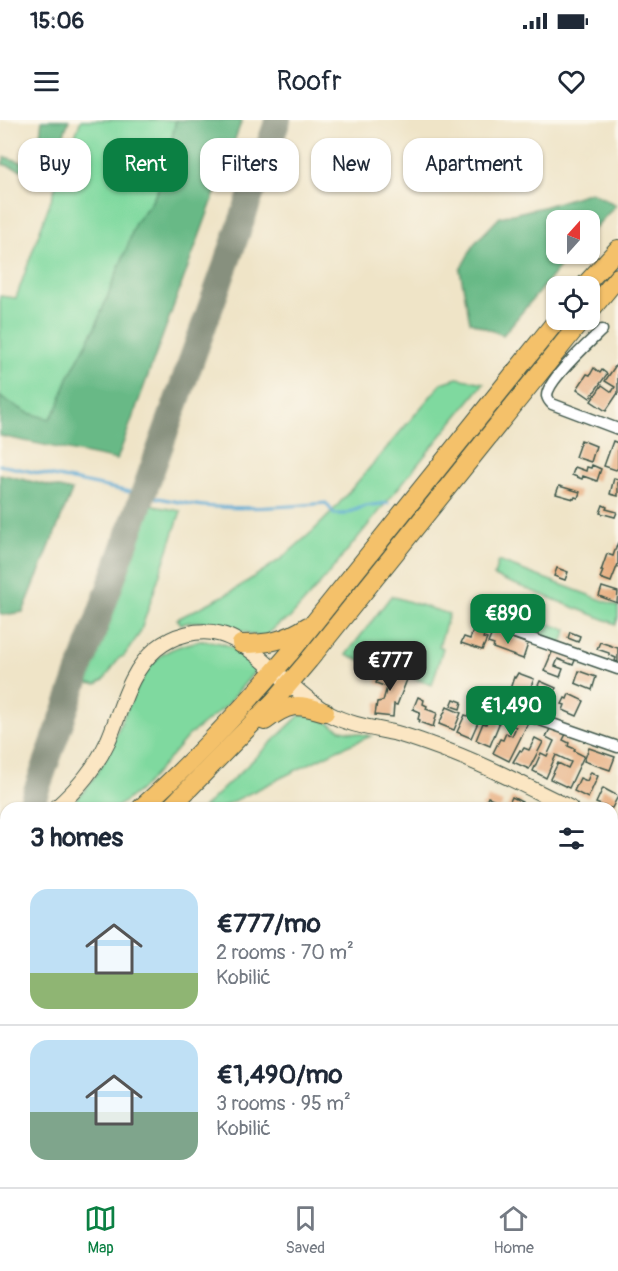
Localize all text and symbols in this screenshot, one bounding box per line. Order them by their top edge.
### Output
text: 15:06 [30,7,84,35]
icon: menu [30,65,63,98]
text: Roofr [276,65,342,98]
icon: heart [555,65,588,98]
chip: Buy [18,138,91,192]
chip: Rent [103,138,188,192]
chip: Filters [200,138,299,192]
chip: New [311,138,391,192]
chip: Apartment [403,138,543,192]
north arrow [546,210,600,264]
map controls [546,210,600,330]
button: locate [546,276,600,330]
pin: €890 [472,594,544,645]
text: €890 [484,601,532,626]
pin: €777 [354,641,426,692]
text: €777 [368,648,412,673]
pin: €1,490 [462,686,560,737]
text: €1,490 [480,693,542,718]
text: 3 homes [30,822,123,854]
icon: filters [555,822,588,855]
text: €777/mo [216,908,321,940]
icon: home [78,913,150,985]
text: 2 rooms · 70 m² [216,940,354,965]
text: Kobilić [216,965,271,990]
text: €1,490/mo [216,1059,343,1091]
icon: home [78,1064,150,1136]
text: 3 rooms · 95 m² [216,1091,351,1116]
text: Kobilić [216,1116,271,1141]
tab: Map [84,1202,117,1258]
tab: Saved [285,1202,325,1258]
tab: Home [493,1202,534,1258]

